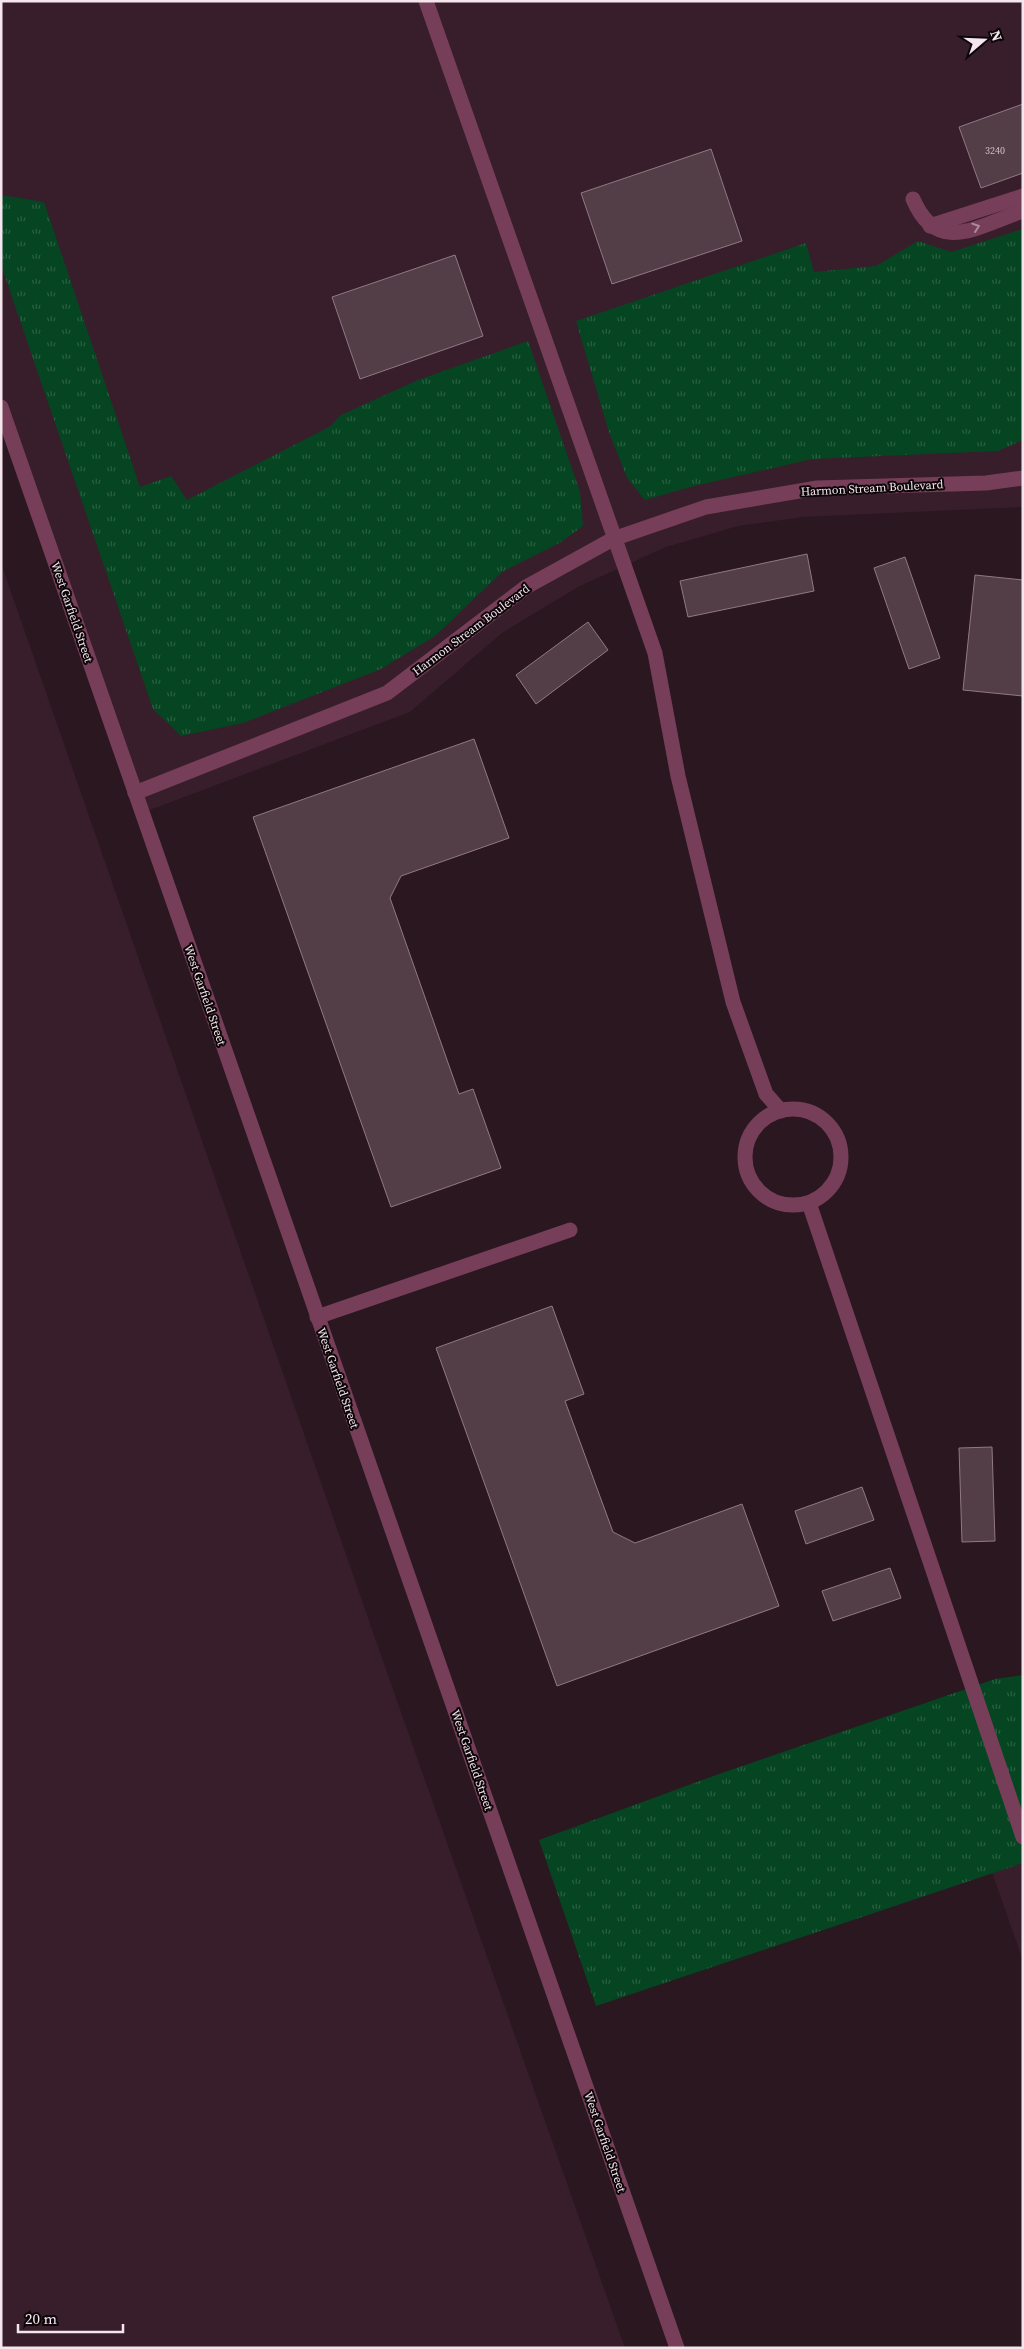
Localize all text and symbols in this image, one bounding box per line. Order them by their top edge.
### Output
north arrow [959,15,1009,65]
text: N [985,28,1007,44]
house number: 3240 [985,144,1005,157]
one-way arrow [972,223,980,233]
street label: Harmon Stream Boulevard [800,476,944,500]
street label: West Garfield Street [47,560,97,665]
street label: Harmon Stream Boulevard [409,581,533,679]
street label: West Garfield Street [180,943,230,1048]
street label: West Garfield Street [313,1326,363,1431]
street label: West Garfield Street [447,1708,497,1813]
street label: West Garfield Street [580,2090,630,2195]
scale bar [18,2302,122,2334]
text: 20 m [25,2308,57,2329]

